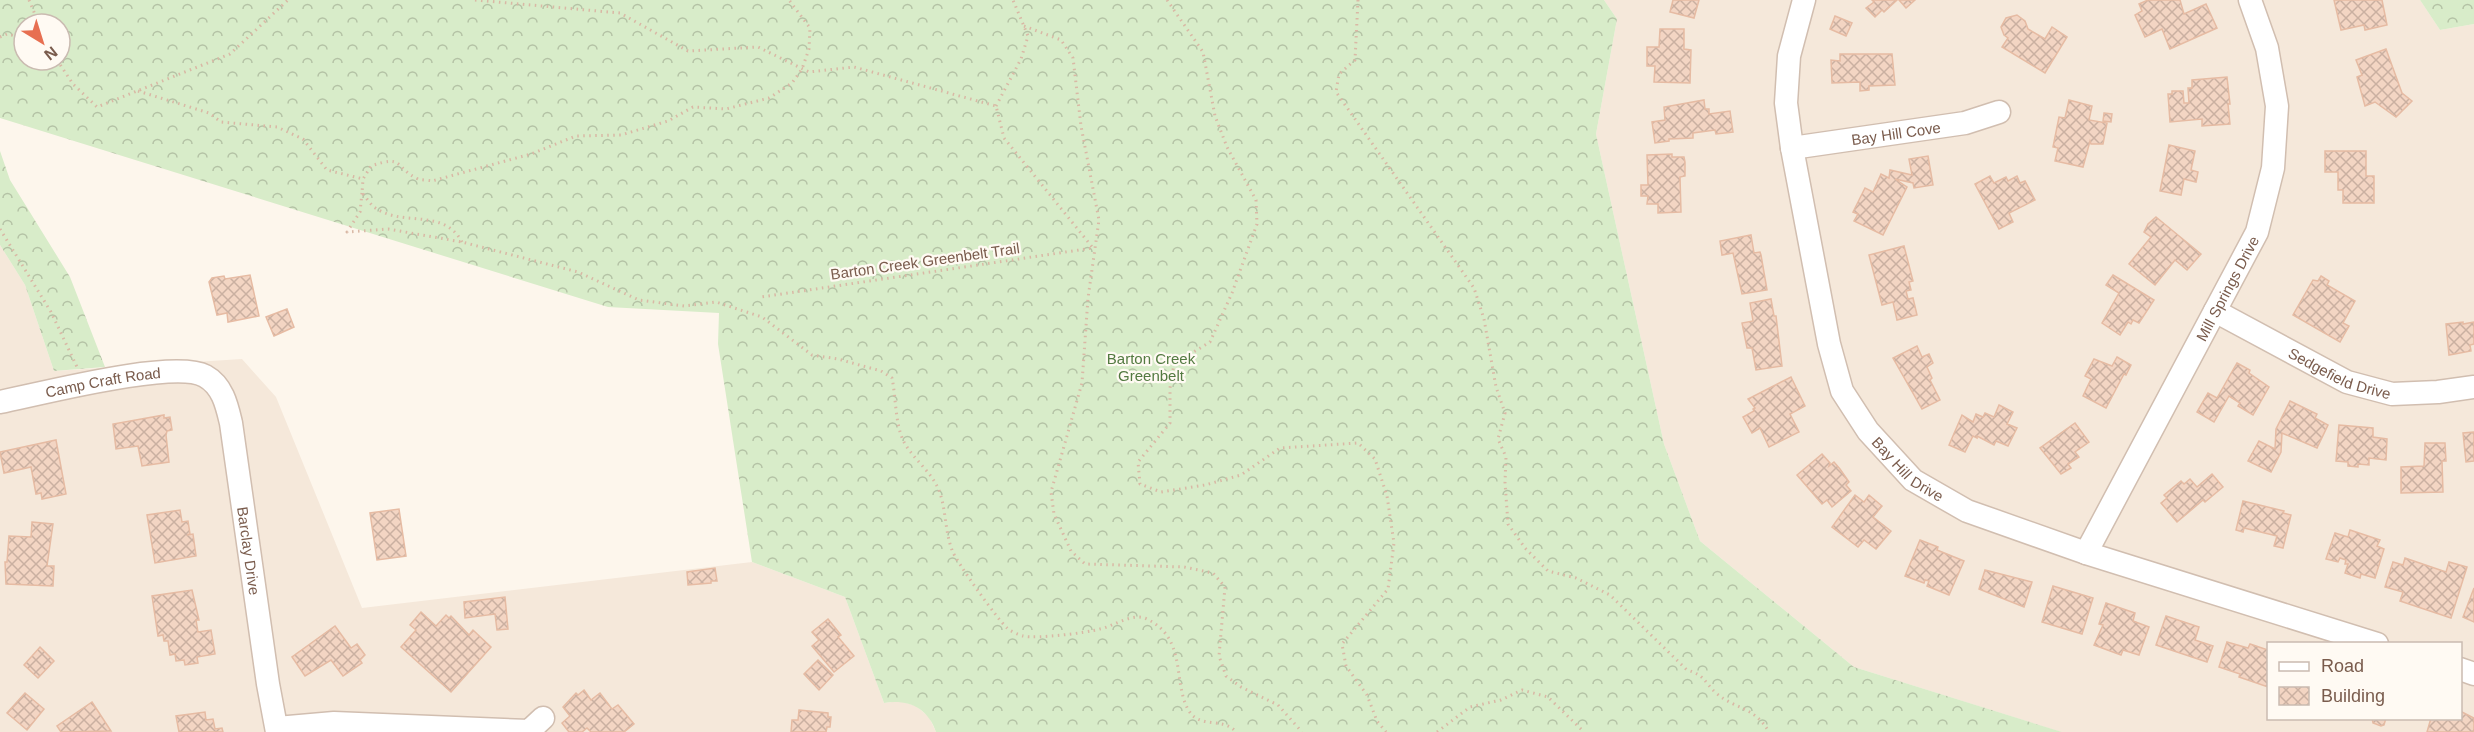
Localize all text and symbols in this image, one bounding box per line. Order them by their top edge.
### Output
north arrow [12,12,72,72]
text: N [41,43,61,64]
street label: Bay Hill Cove [1850,118,1942,148]
street label: Mill Springs Drive [2192,233,2262,344]
street label: Barton Creek Greenbelt Trail [829,239,1021,283]
street label: Sedgefield Drive [2286,344,2393,402]
park label: Barton Creek Greenbelt [1107,350,1196,384]
street label: Camp Craft Road [44,364,161,400]
street label: Bay Hill Drive [1869,433,1947,504]
street label: Barclay Drive [234,505,264,596]
legend [2267,642,2462,720]
text: Road [2321,656,2364,676]
text: Building [2321,686,2385,706]

